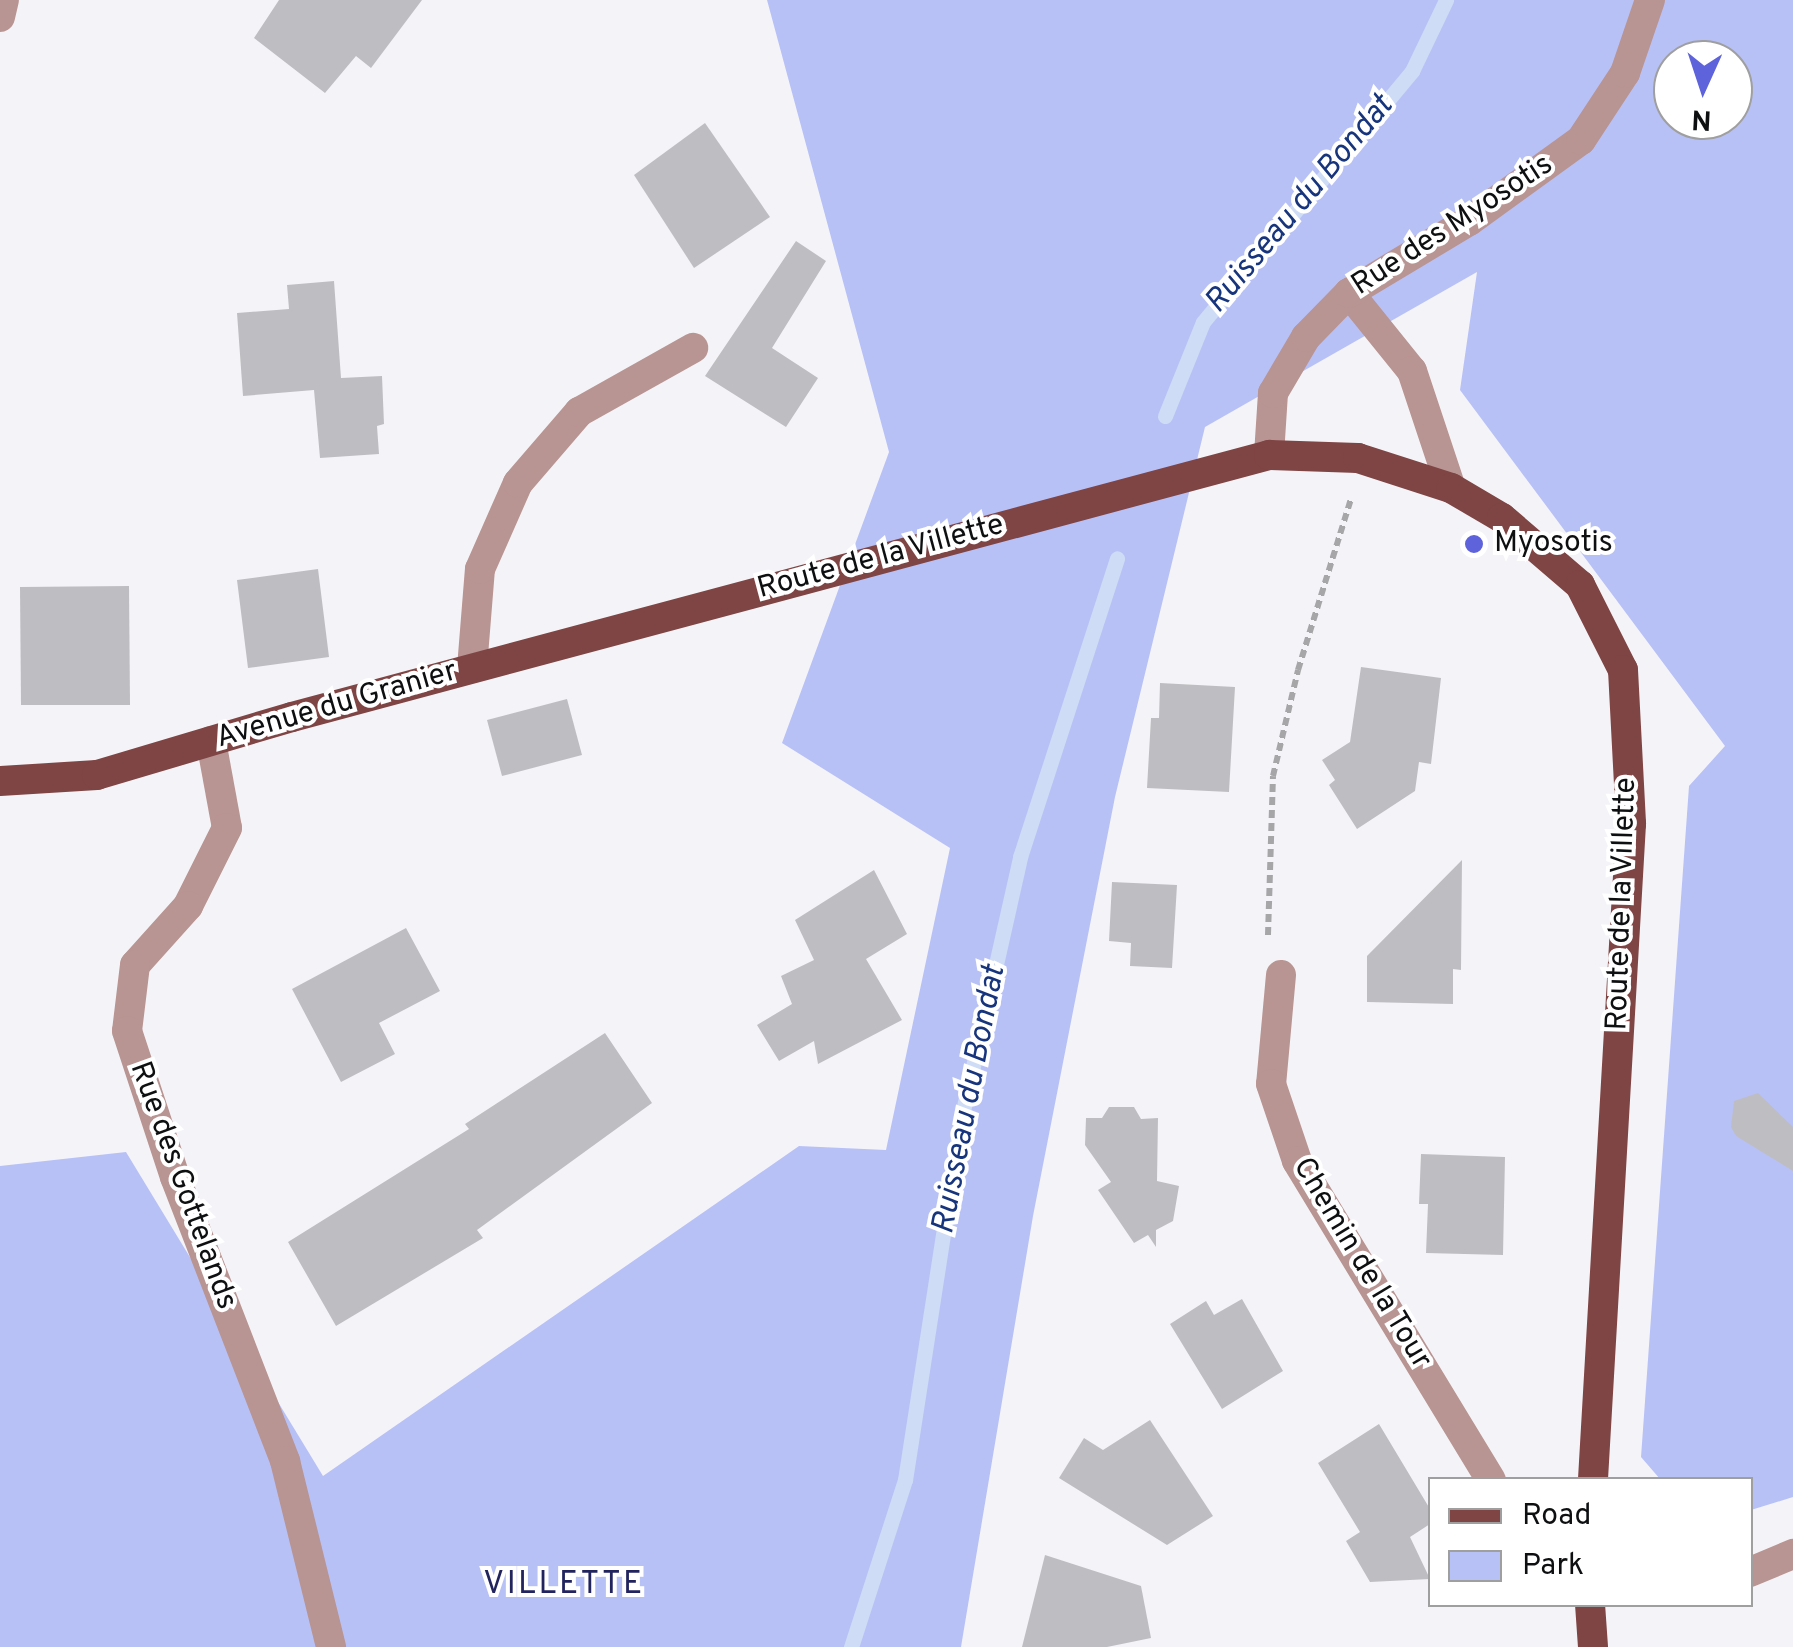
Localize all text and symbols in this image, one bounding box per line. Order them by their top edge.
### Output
north arrow [1653,40,1753,140]
water label: Ruisseau du Bondat [1198,88,1402,322]
text: N [1691,99,1713,136]
street label: Rue des Myosotis [1346,148,1560,304]
street label: Route de la Villette [753,508,1009,608]
place label: Myosotis [1494,526,1613,562]
marker: Myosotis [1463,533,1485,555]
street label: Avenue du Granier [213,654,461,758]
street label: Route de la Villette [1601,776,1645,1032]
water label: Ruisseau du Bondat [925,963,1015,1237]
street label: Rue des Gottelands [121,1057,243,1315]
street label: Chemin de la Tour [1283,1151,1439,1377]
legend [1428,1477,1753,1607]
text: Road [1522,1498,1591,1535]
text: Park [1522,1548,1584,1585]
district label: VILLETTE [483,1566,645,1604]

